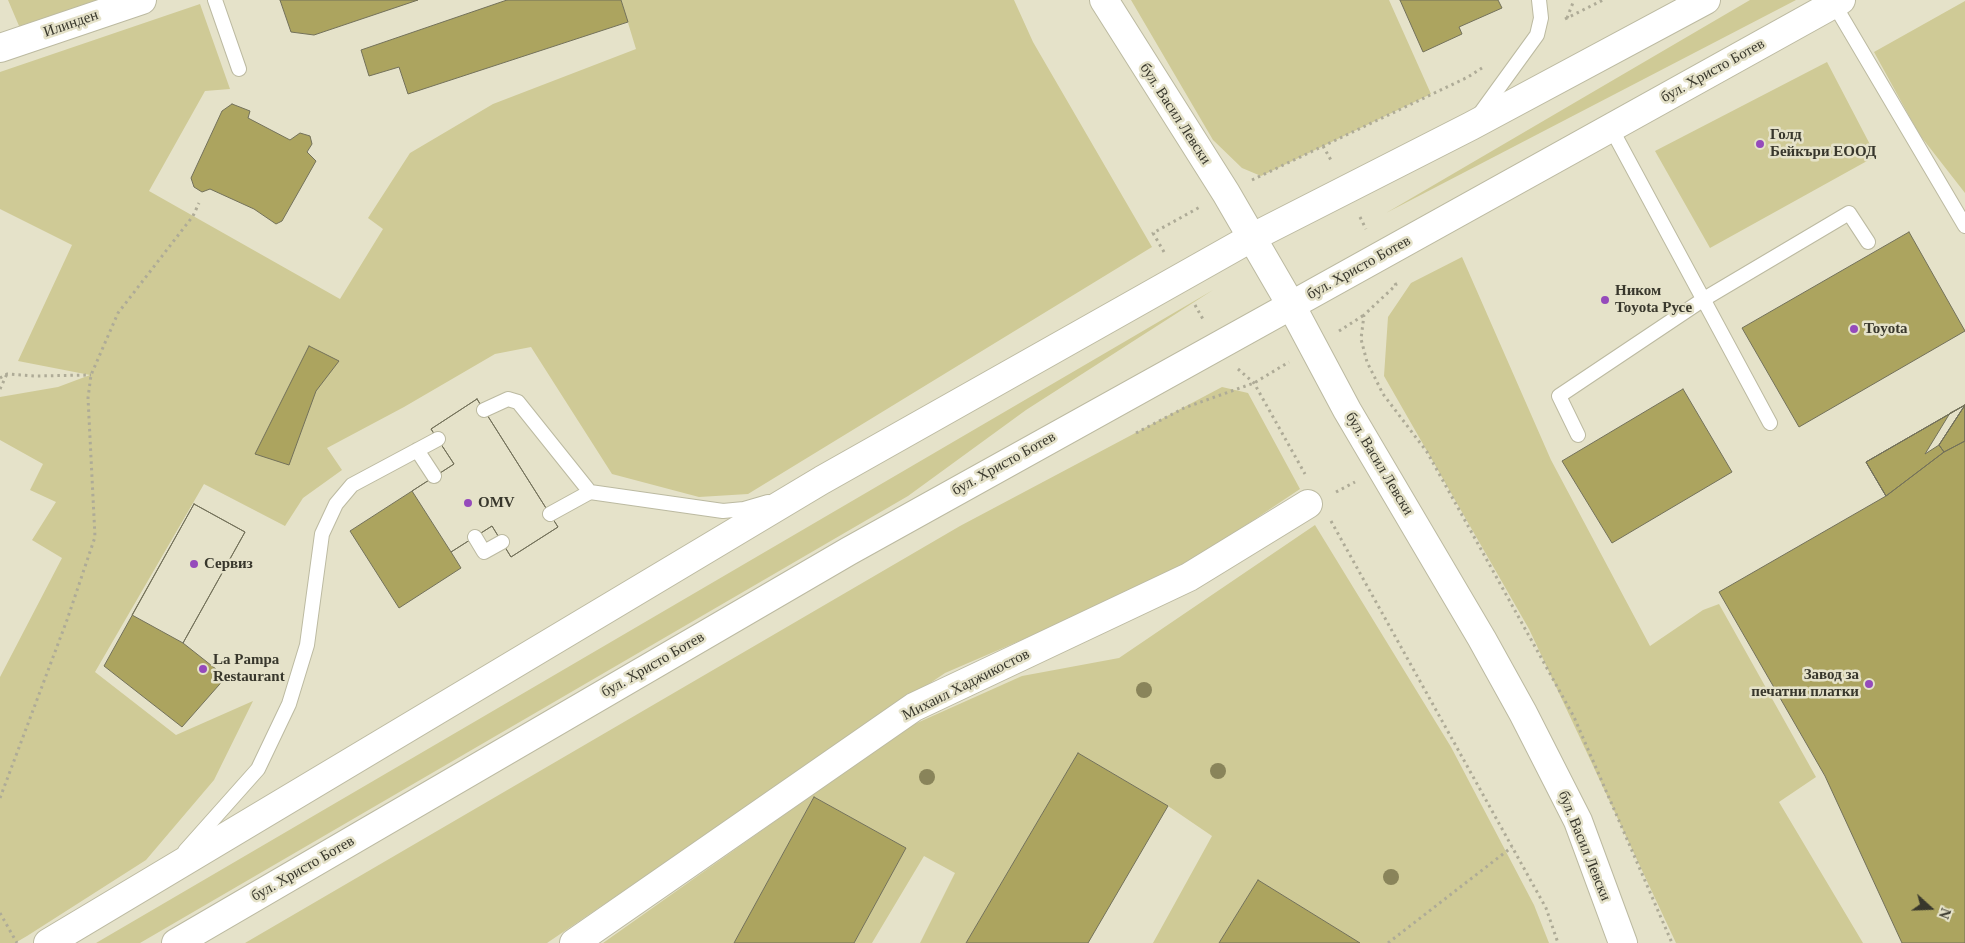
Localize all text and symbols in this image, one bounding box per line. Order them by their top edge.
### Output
street label: Илинден [41,6,101,42]
street label: бул. Христо Ботев [1658,35,1768,107]
street label: бул. Васил Левски [1136,60,1214,168]
place label: Голд Бейкъри ЕООД [1770,126,1876,161]
marker: Голд Бейкъри ЕООД [1754,138,1766,150]
street label: бул. Христо Ботев [1304,232,1414,304]
place label: Ником Toyota Русе [1615,282,1692,317]
marker: Ником Toyota Русе [1599,294,1611,306]
place label: Toyota [1864,320,1908,338]
marker: Toyota [1848,323,1860,335]
street label: бул. Васил Левски [1341,409,1417,519]
street label: бул. Христо Ботев [949,428,1059,500]
place label: OMV [478,494,515,512]
marker: OMV [462,497,474,509]
place label: Сервиз [204,555,253,573]
marker: Сервиз [188,558,200,570]
street label: бул. Христо Ботев [598,628,708,702]
street label: Михаил Хаджикостов [900,645,1032,725]
place label: La Pampa Restaurant [213,651,285,686]
marker: La Pampa Restaurant [197,663,209,675]
place label: Завод за печатни платки [1751,666,1859,701]
marker: Завод за печатни платки [1863,678,1875,690]
street label: бул. Васил Левски [1554,788,1614,904]
street label: бул. Христо Ботев [248,832,358,906]
north arrow [1905,883,1955,933]
text: N [1936,906,1953,921]

